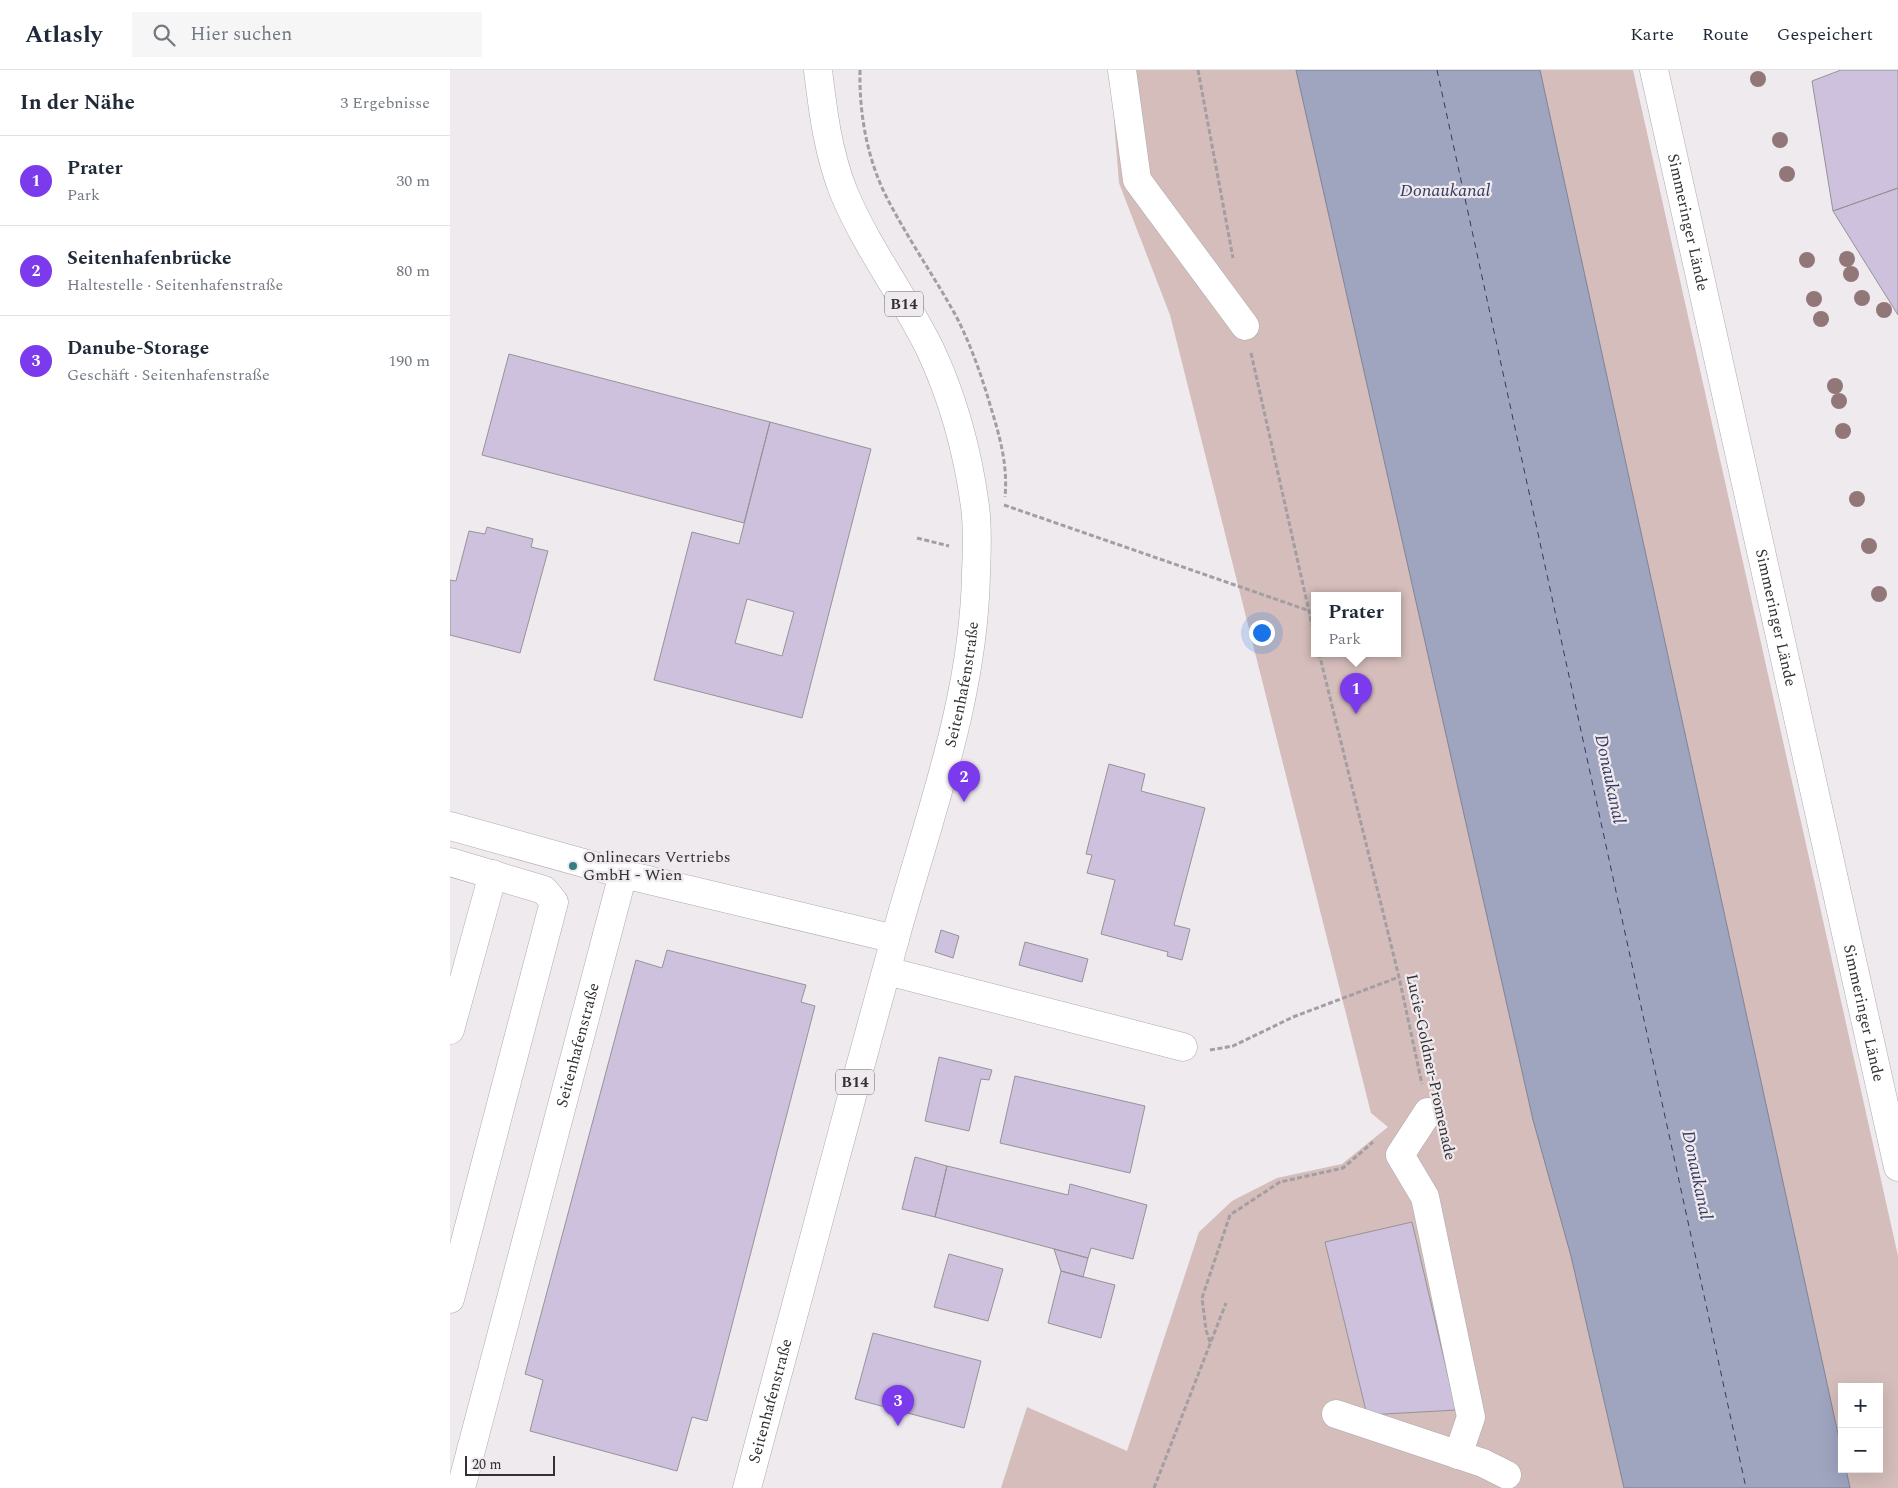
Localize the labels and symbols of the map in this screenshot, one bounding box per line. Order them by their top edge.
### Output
street label: Simmeringer Lände [1661,151,1715,293]
water label: Donaukanal [1400,177,1491,204]
road number: B14 [885,292,923,316]
street label: Simmeringer Lände [1749,547,1803,689]
street label: Seitenhafenstraße [938,620,985,750]
your location [1249,620,1275,646]
pin: 1 [1340,673,1372,714]
water label: Donaukanal [1587,732,1633,827]
pin: 2 [948,761,980,802]
place label: Onlinecars Vertriebs GmbH - Wien [583,845,731,887]
marker: Onlinecars Vertriebs GmbH - Wien [567,860,579,872]
street label: Simmeringer Lände [1837,942,1891,1084]
street label: Lucie-Goldner-Promenade [1400,972,1462,1162]
street label: Seitenhafenstraße [550,980,606,1110]
road number: B14 [836,1070,874,1094]
water label: Donaukanal [1674,1128,1720,1223]
street label: Seitenhafenstraße [742,1336,799,1466]
pin: 3 [882,1385,914,1426]
scale bar [465,1453,555,1476]

